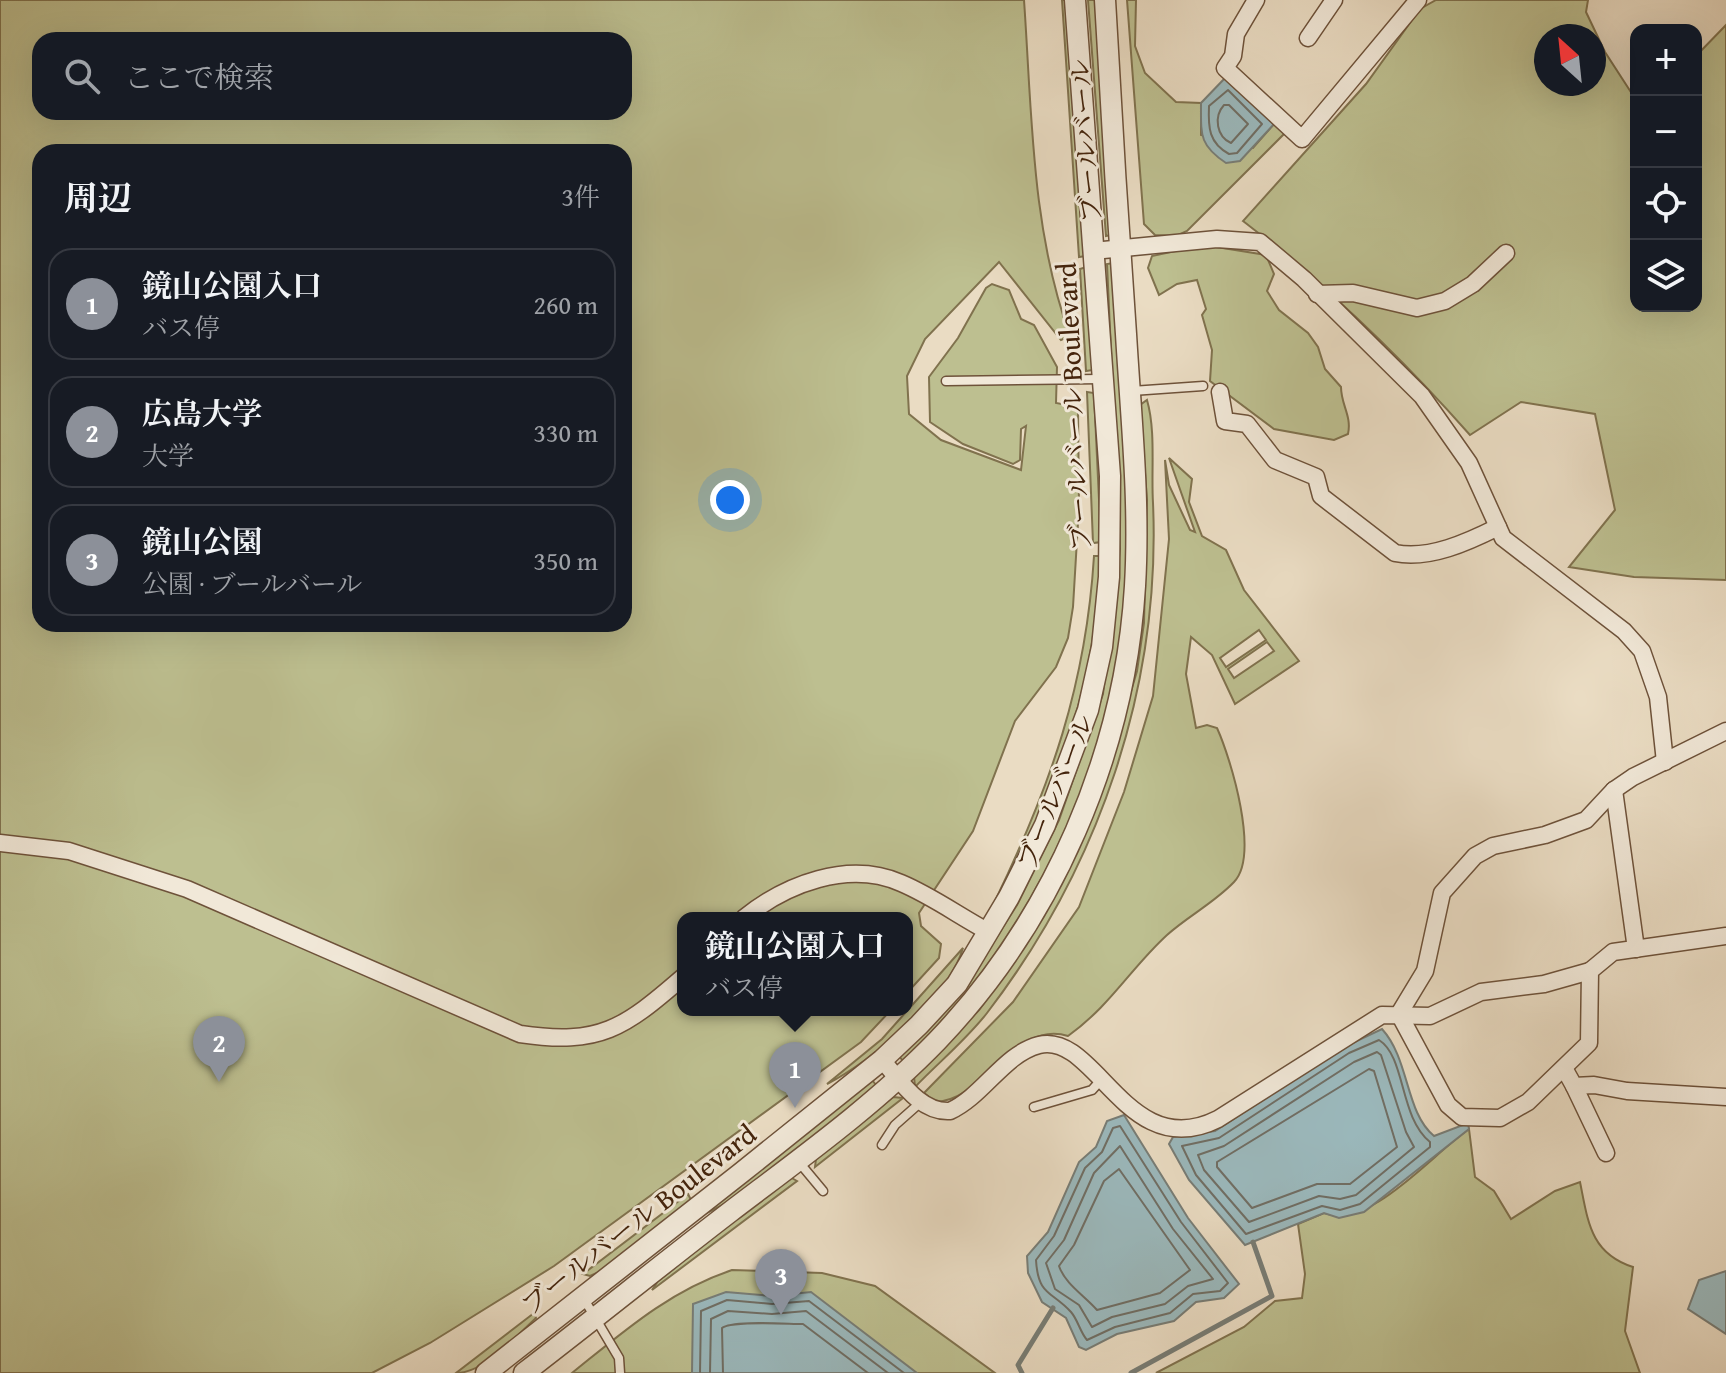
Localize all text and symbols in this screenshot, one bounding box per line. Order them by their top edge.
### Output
north arrow [1534,24,1606,96]
map controls [1630,24,1702,312]
button: + [1630,24,1702,96]
search box [32,32,632,120]
icon: search [60,54,104,98]
text: ここで検索 [124,55,274,99]
street label: ブールバール [1058,58,1111,224]
button: − [1630,96,1702,168]
button: locate [1630,168,1702,240]
text: 周辺 [64,173,132,222]
text: 3件 [561,177,600,216]
button: layers [1630,240,1702,312]
street label: ブールバール Boulevard [1044,261,1101,553]
text: 鏡山公園入口 [142,263,322,307]
text: 1 [85,285,99,324]
text: 260 m [533,285,598,324]
text: バス停 [142,308,220,347]
text: 広島大学 [142,391,262,435]
text: 2 [85,413,99,452]
text: 330 m [533,413,598,452]
text: 大学 [142,436,194,475]
your location [710,480,750,520]
text: 鏡山公園 [142,519,262,563]
text: 3 [85,541,99,580]
text: 350 m [533,541,598,580]
text: 公園 · ブールバール [142,564,362,603]
street label: ブールバール [1005,708,1104,876]
popup [677,912,913,1016]
text: 鏡山公園入口 [705,923,885,967]
text: バス停 [705,968,783,1007]
pin: 2 [193,1016,245,1082]
pin: 1 [769,1042,821,1108]
street label: ブールバール Boulevard [511,1113,764,1324]
pin: 3 [755,1249,807,1315]

